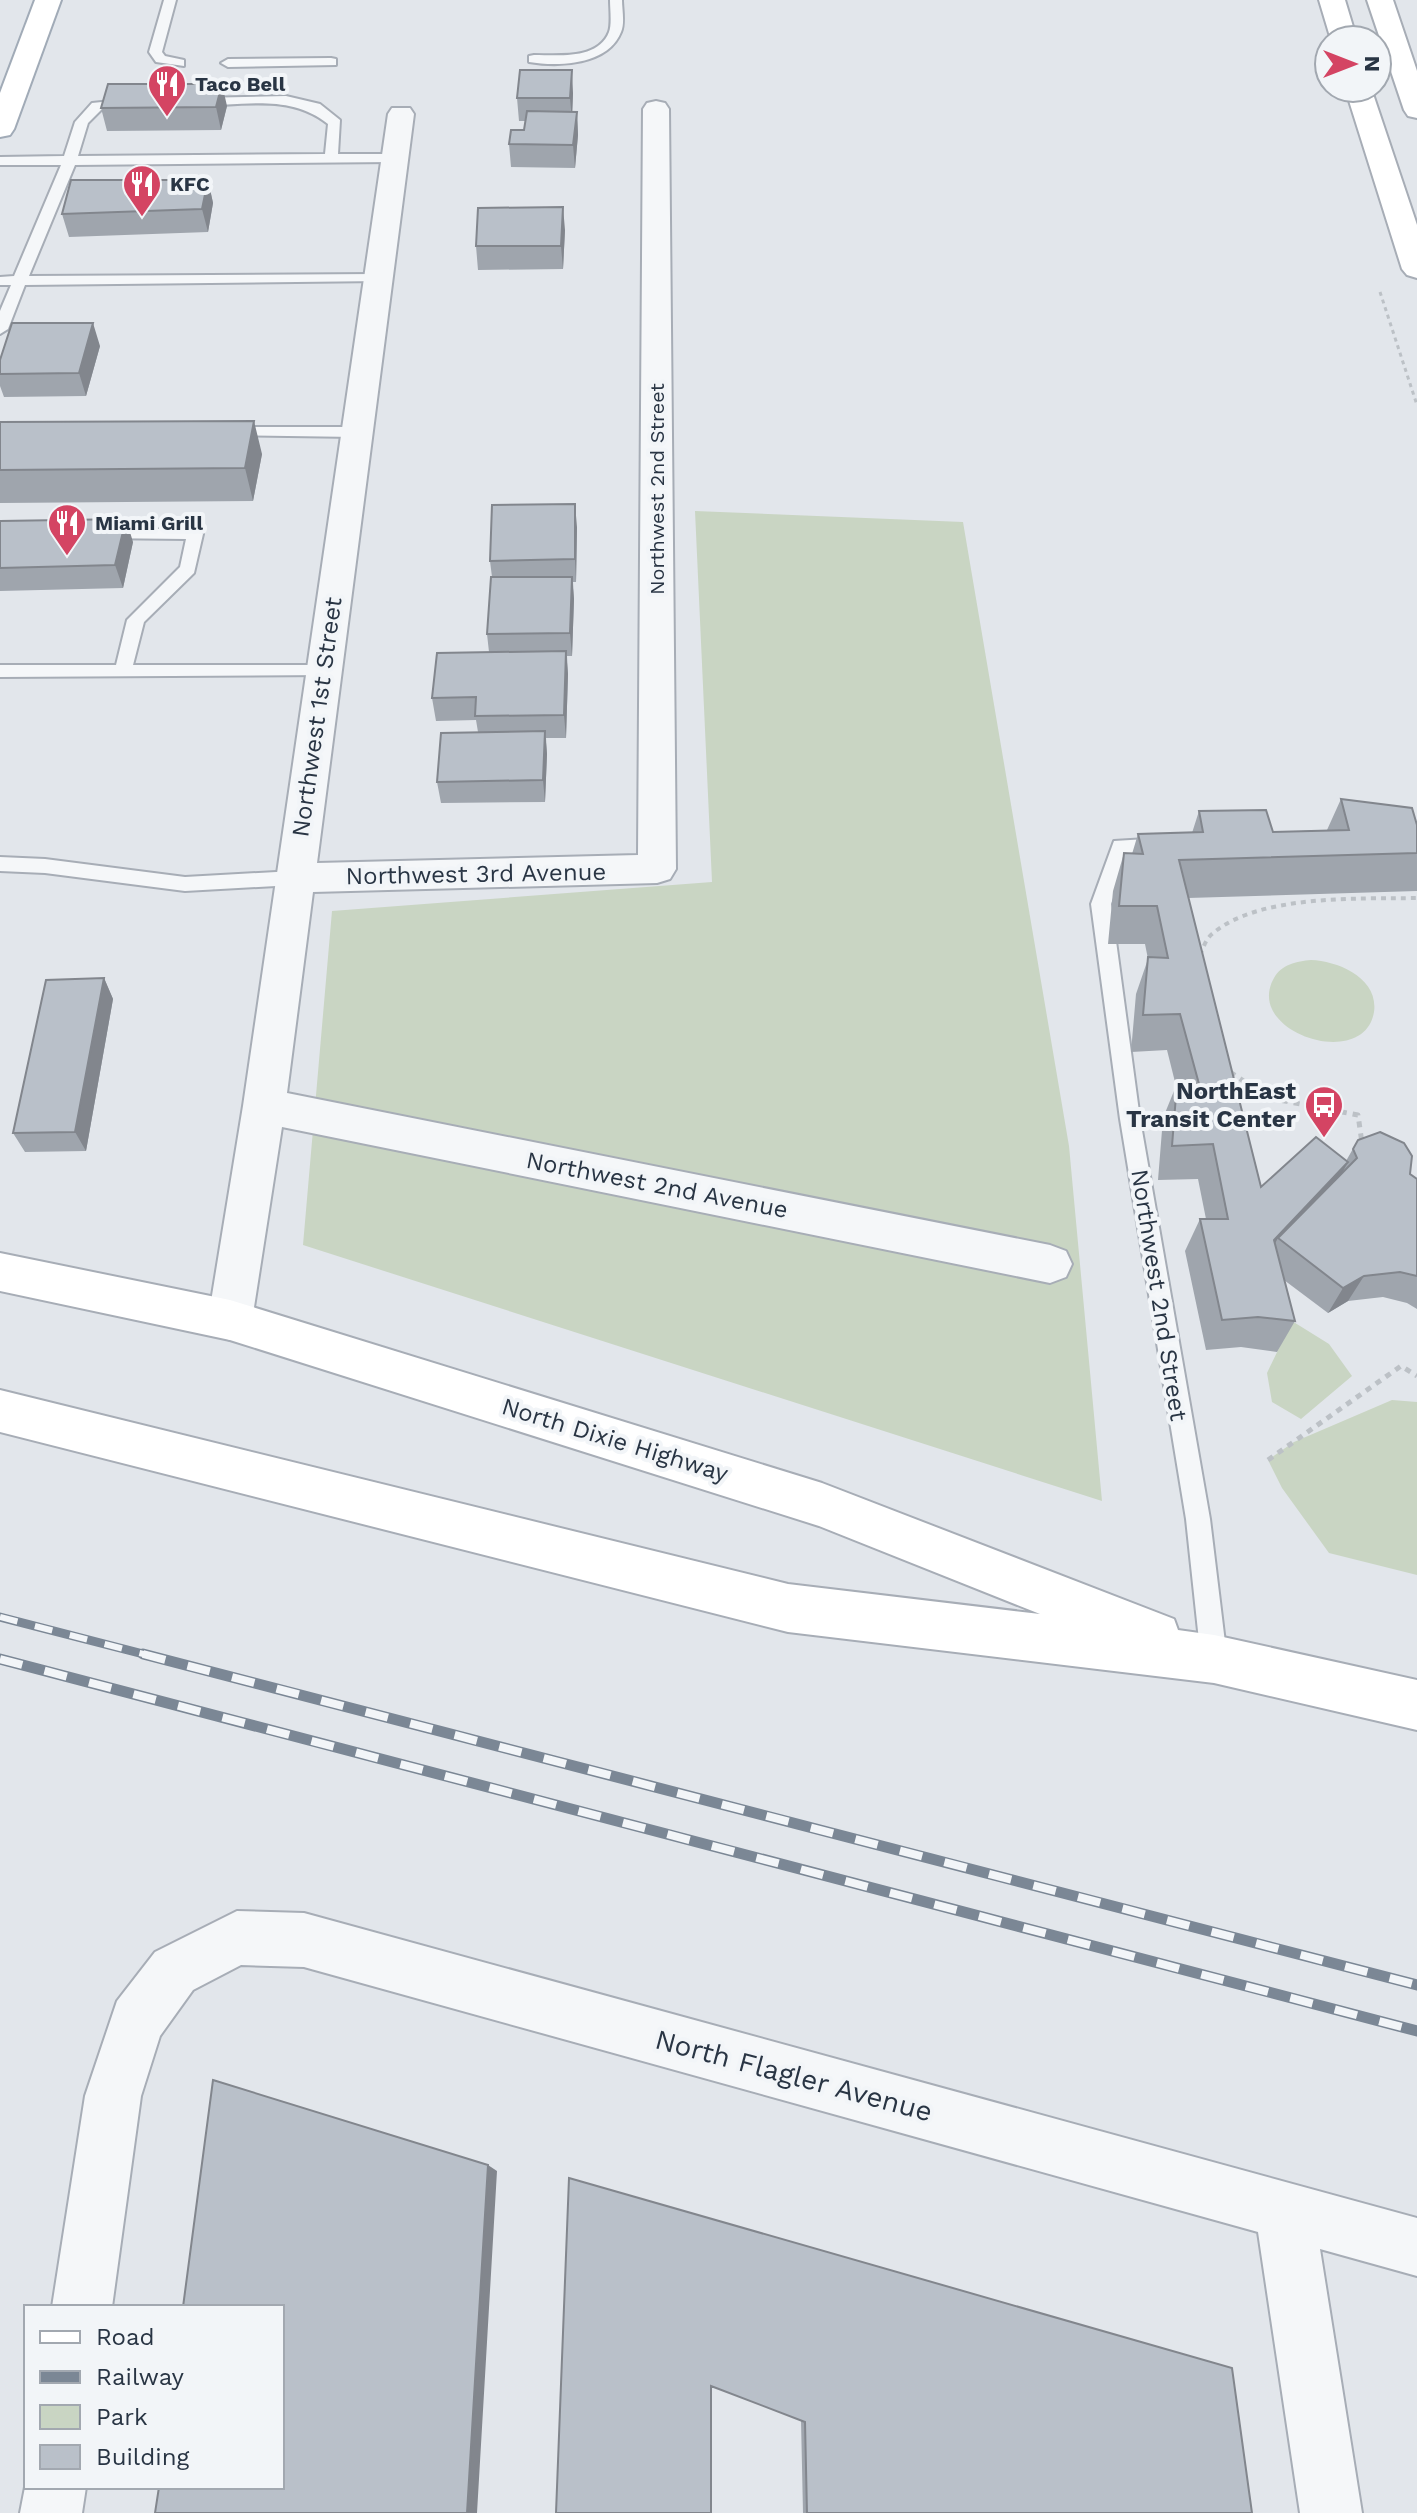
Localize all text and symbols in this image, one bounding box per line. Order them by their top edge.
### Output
north arrow [1313,24,1393,104]
text: N [1360,56,1385,72]
restaurant icon: Taco Bell [146,63,188,118]
place label: Taco Bell [195,72,286,96]
restaurant icon: KFC [121,163,163,218]
place label: KFC [170,172,210,196]
street label: Northwest 2nd Street [645,382,669,595]
restaurant icon: Miami Grill [46,502,88,557]
place label: Miami Grill [95,511,203,535]
street label: Northwest 1st Street [286,595,348,839]
street label: Northwest 3rd Avenue [345,858,607,890]
place label: NorthEast Transit Center [1126,1077,1297,1133]
bus stop icon: NorthEast Transit Center [1303,1084,1345,1139]
street label: Northwest 2nd Avenue [524,1146,790,1224]
street label: Northwest 2nd Street [1125,1167,1193,1423]
street label: North Dixie Highway [498,1392,732,1488]
street label: North Flagler Avenue [652,2023,936,2128]
legend [24,2305,284,2489]
text: Road [96,2323,155,2351]
text: Railway [96,2363,185,2391]
text: Park [96,2403,148,2431]
text: Building [96,2443,189,2471]

